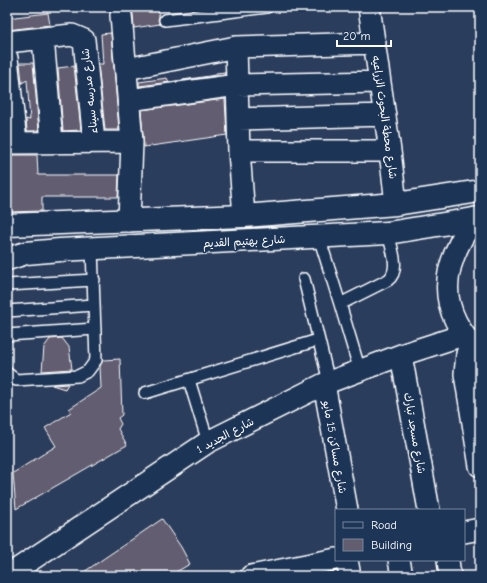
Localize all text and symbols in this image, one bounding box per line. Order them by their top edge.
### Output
scale bar [337,22,391,48]
text: 20 m [343,29,371,43]
street label: شارع مدرسه سيناء [79,48,102,134]
street label: شارع محطة البحوث الزراعيه [367,54,400,180]
street label: شارع بهتيم القديم [202,233,286,252]
street label: شارع مسجد تبارك [399,391,428,475]
street label: شارع مساكن 15 مايو [318,399,349,495]
street label: شارع الجديد 1 [194,415,257,458]
legend [335,509,465,561]
text: Road [371,518,397,532]
text: Building [371,538,412,552]

